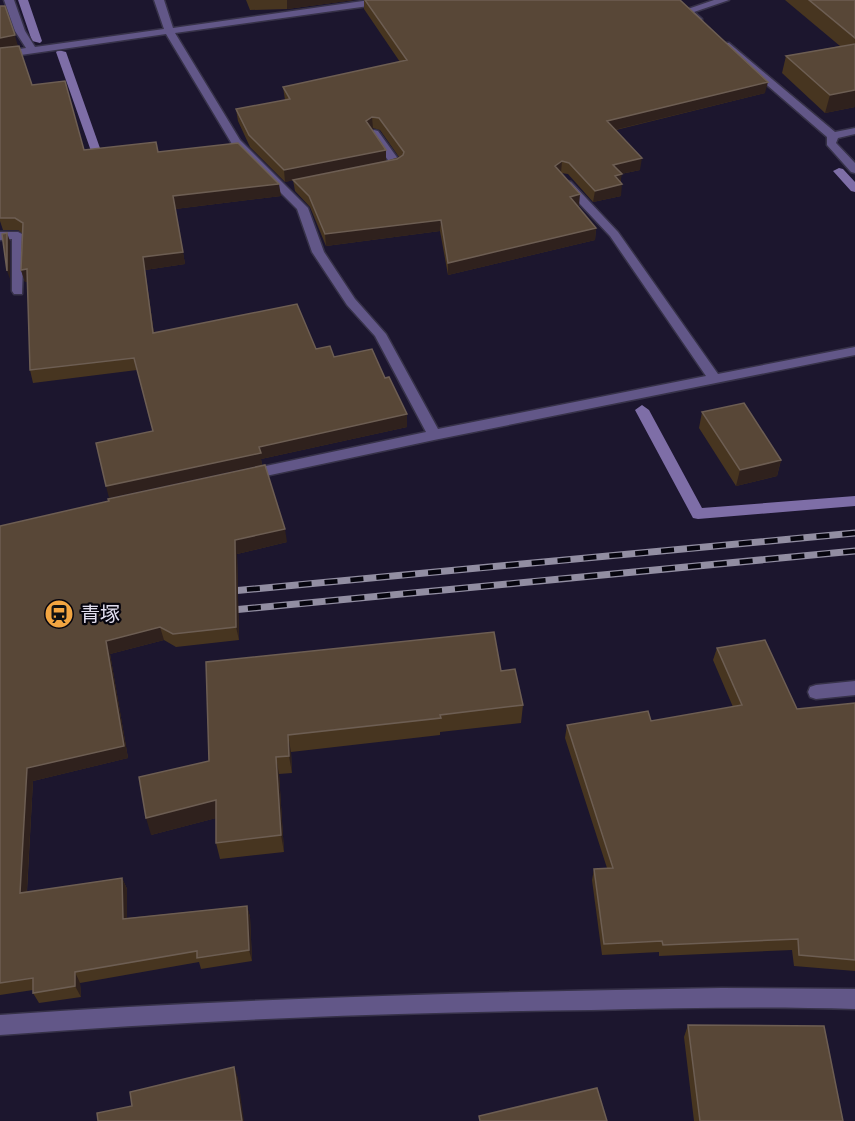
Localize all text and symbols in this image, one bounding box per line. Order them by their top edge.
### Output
station icon: 青塚 [43,598,75,630]
place label: 青塚 [80,601,120,626]

